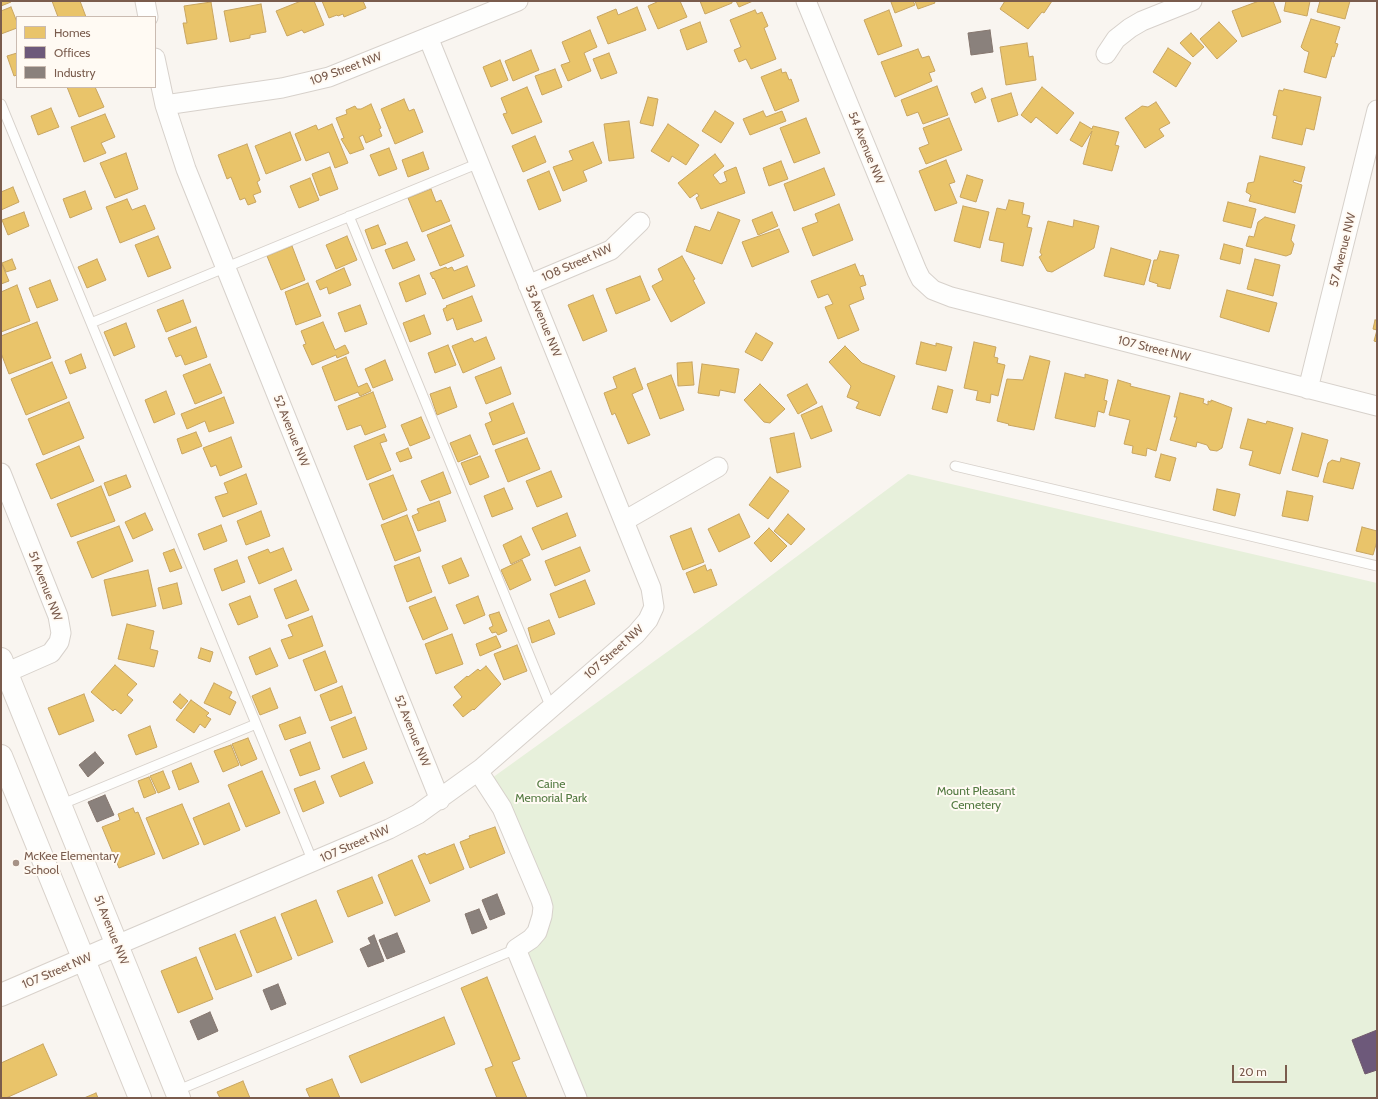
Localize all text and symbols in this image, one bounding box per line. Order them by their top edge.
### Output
legend [16,16,156,88]
text: Homes [54,25,91,40]
text: Offices [54,45,90,60]
street label: 109 Street NW [308,49,384,89]
text: Industry [54,65,95,80]
street label: 54 Avenue NW [845,110,887,186]
street label: 57 Avenue NW [1327,211,1359,289]
street label: 108 Street NW [540,241,614,285]
street label: 53 Avenue NW [522,283,564,359]
street label: 107 Street NW [1116,333,1192,365]
street label: 52 Avenue NW [270,393,312,469]
street label: 51 Avenue NW [25,549,65,623]
street label: 107 Street NW [582,622,646,682]
street label: 52 Avenue NW [391,693,433,769]
park label: Caine Memorial Park [515,777,587,805]
park label: Mount Pleasant Cemetery [937,784,1015,812]
street label: 107 Street NW [318,822,392,866]
place label: McKee Elementary School [24,849,119,877]
marker: McKee Elementary School [11,858,21,868]
street label: 51 Avenue NW [91,893,131,967]
street label: 107 Street NW [20,950,94,992]
scale bar [1234,1057,1289,1083]
text: 20 m [1239,1064,1267,1079]

